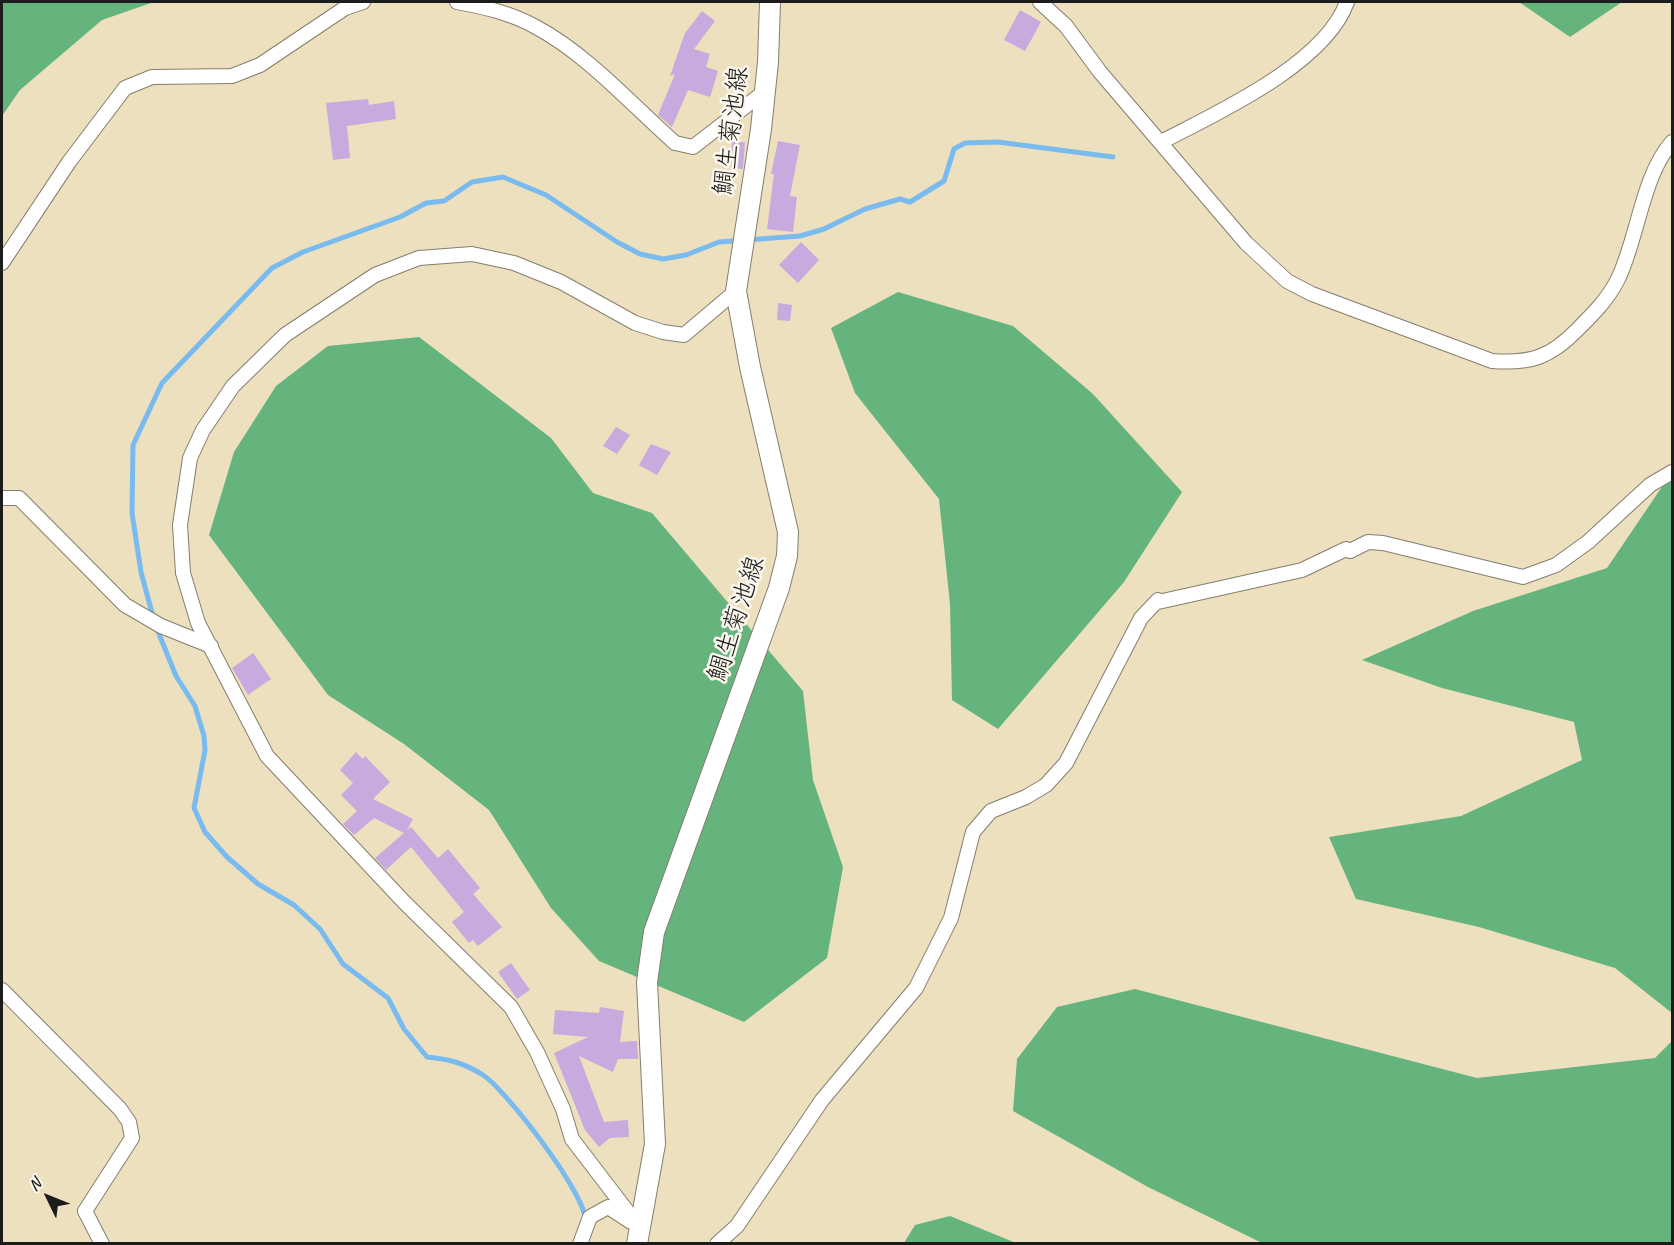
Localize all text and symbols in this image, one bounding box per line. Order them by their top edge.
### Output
street label: 鯛生菊池線 [709,65,755,197]
street label: 鯛生菊池線 [702,552,772,686]
north arrow [18,1167,78,1227]
text: N [24,1174,46,1195]

